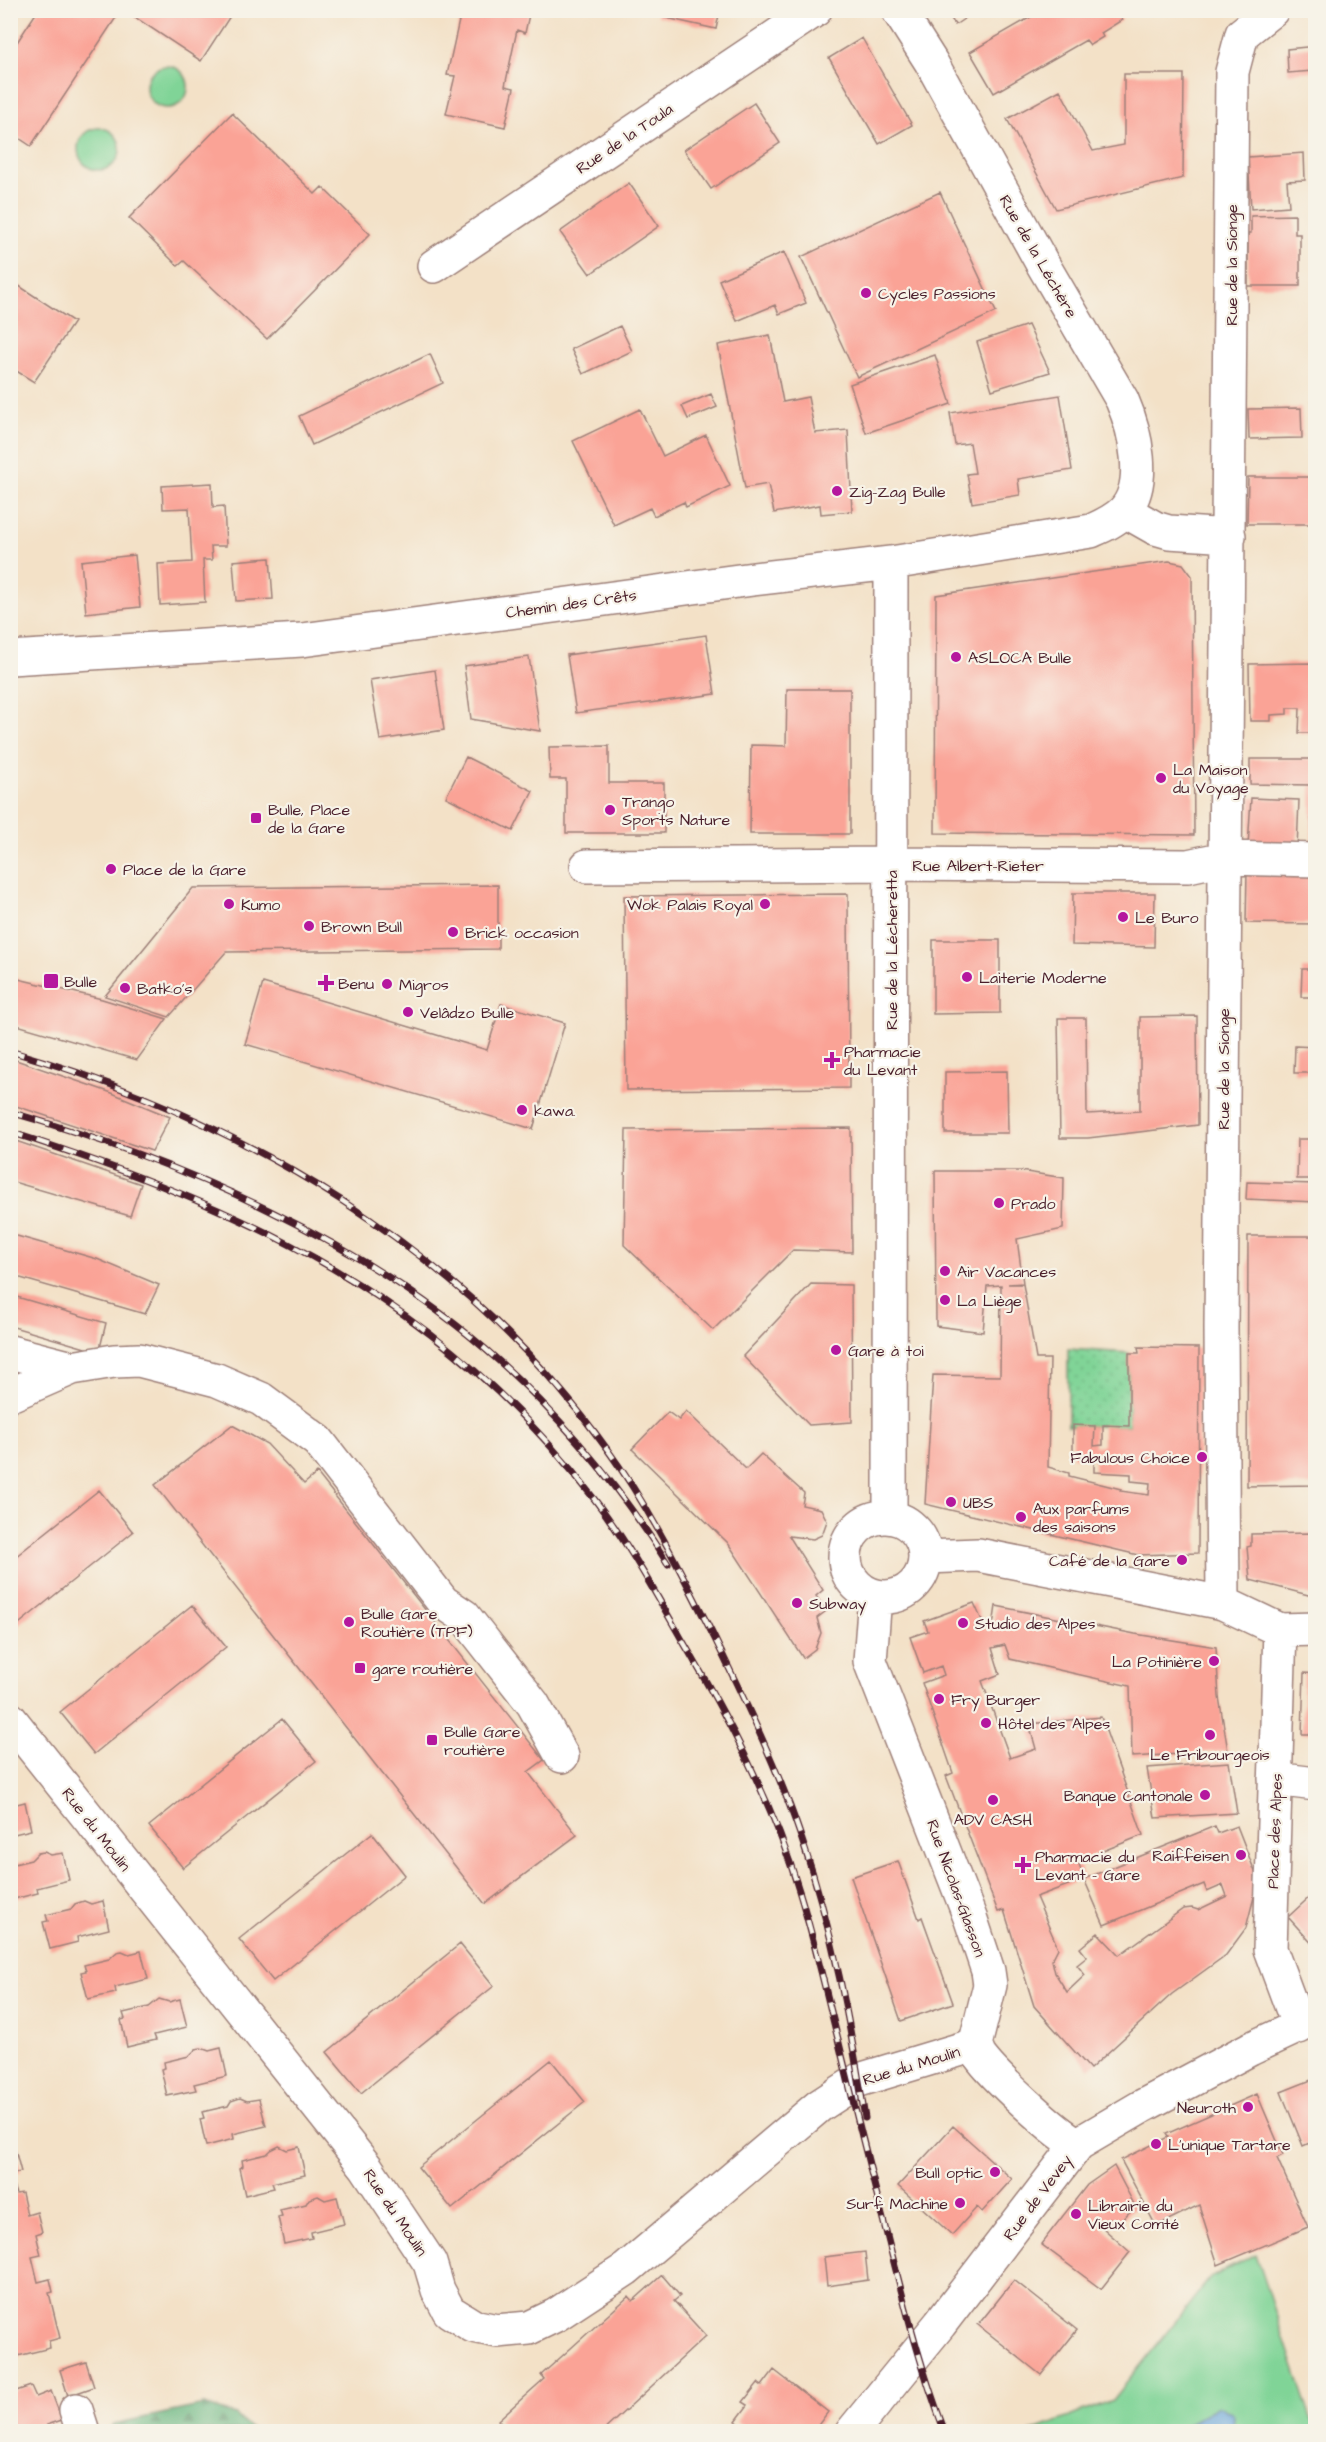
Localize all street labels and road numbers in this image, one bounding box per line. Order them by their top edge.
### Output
street label: Rue de la Toula [572,98,677,179]
street label: Rue de la Léchère [994,191,1083,322]
street label: Rue de la Sionge [1221,204,1244,326]
street label: Chemin des Crêts [504,584,638,624]
street label: Rue Albert-Rieter [912,855,1044,877]
street label: Rue de la Lécheretta [881,870,903,1030]
street label: Rue de la Sionge [1213,1008,1236,1130]
street label: Place des Alpes [1262,1773,1288,1889]
street label: Rue du Moulin [57,1783,136,1876]
street label: Rue Nicolas-Glasson [921,1817,991,1960]
street label: Rue du Moulin [860,2041,963,2091]
street label: Rue de Vevey [998,2150,1078,2246]
street label: Rue du Moulin [358,2165,432,2260]

